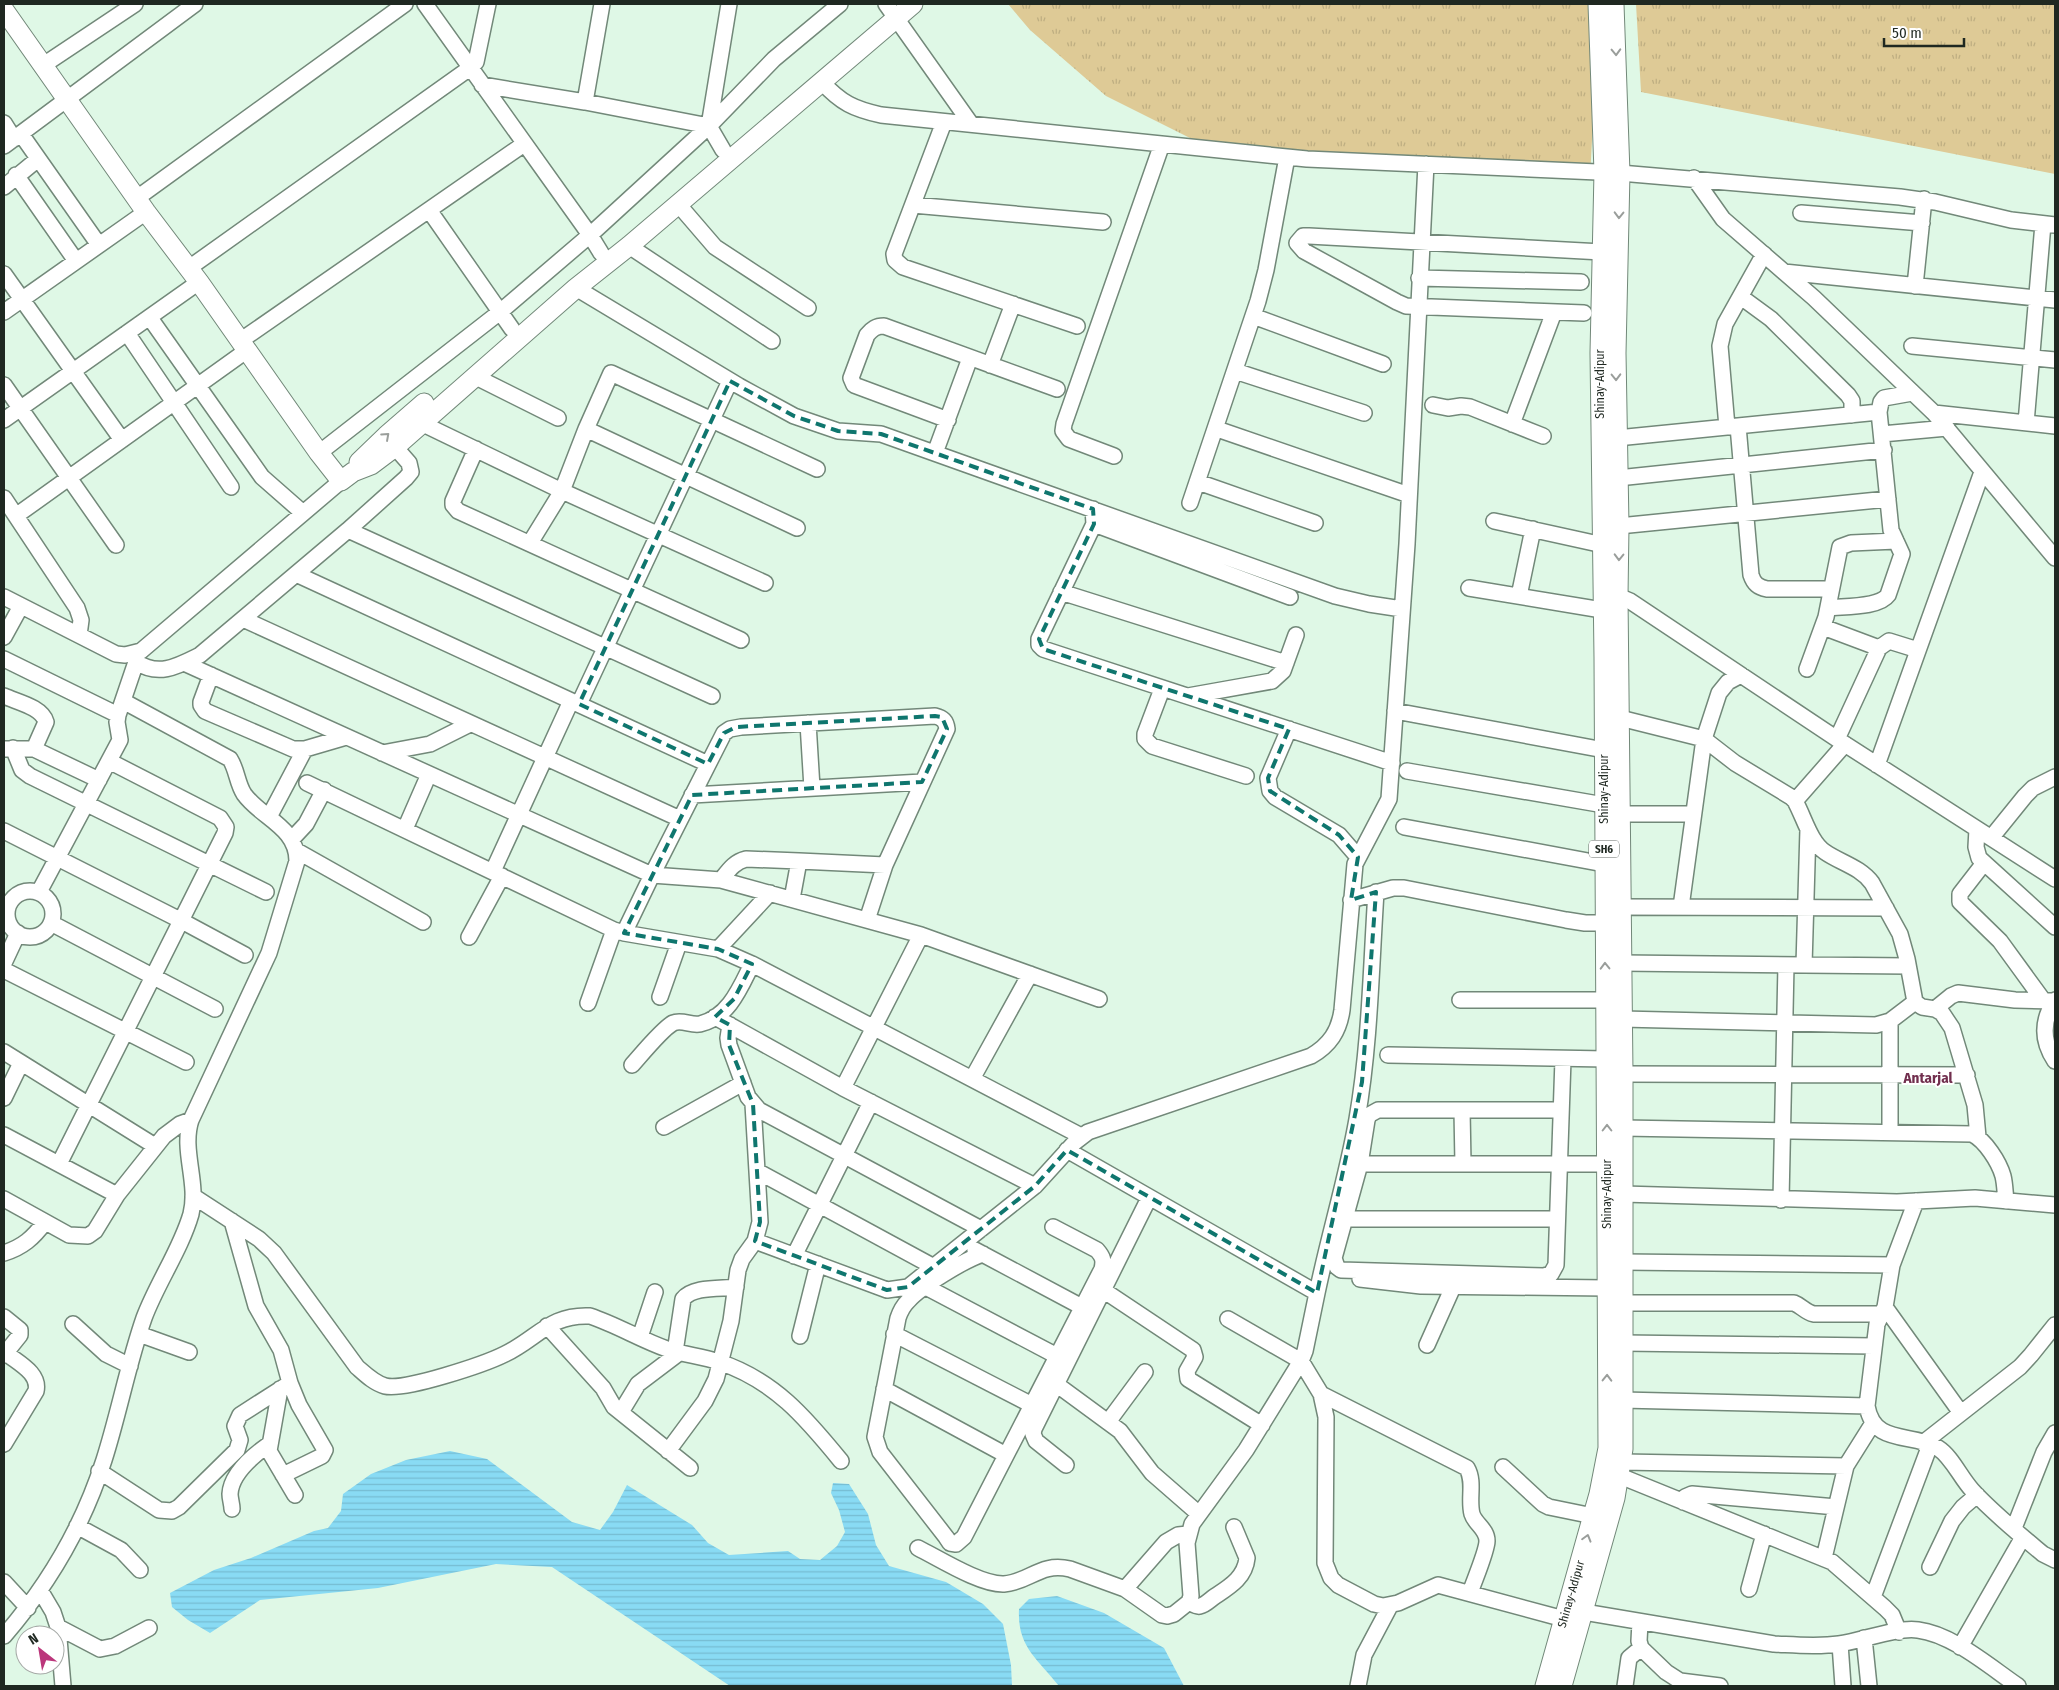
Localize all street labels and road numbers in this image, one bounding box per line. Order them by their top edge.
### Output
street label: Shinay-Adipur [1593,348,1607,419]
street label: Shinay-Adipur [1597,753,1611,824]
road number: SH6 [1589,841,1619,858]
street label: Shinay-Adipur [1600,1158,1614,1229]
street label: Shinay-Adipur [1555,1558,1588,1629]

